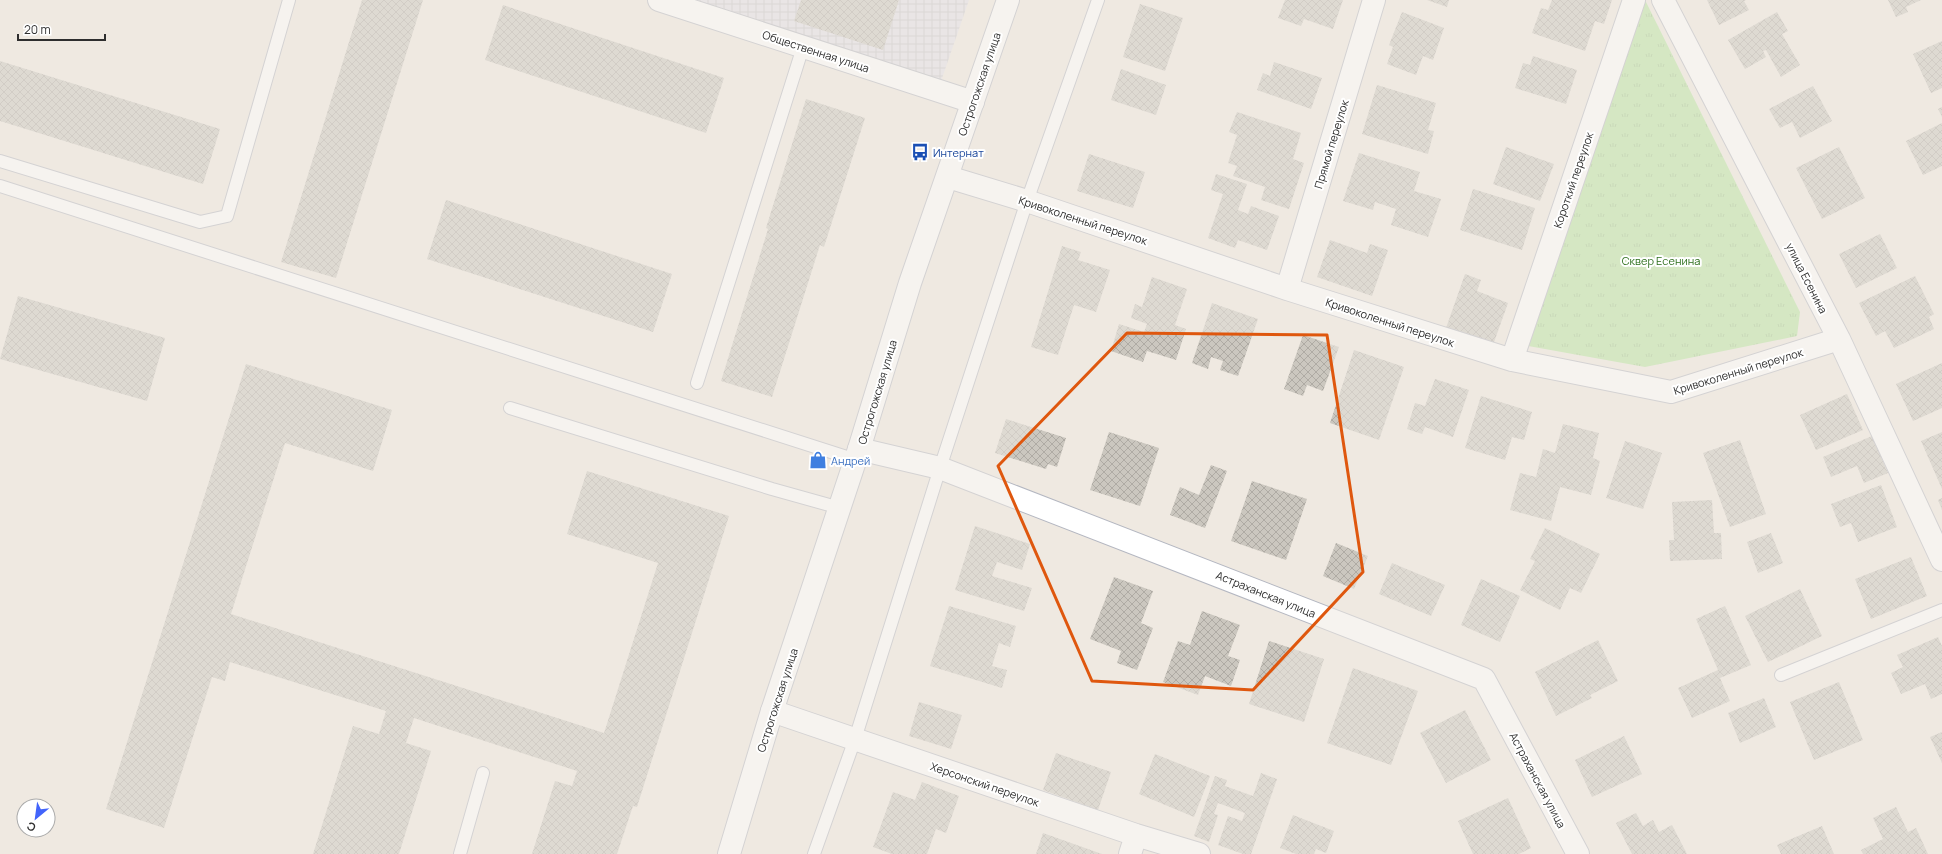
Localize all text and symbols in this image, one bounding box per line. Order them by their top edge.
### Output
scale bar [18,16,105,42]
text: 20 m [24,21,51,38]
street label: Общественная улица [761,27,871,75]
street label: Острогожская улица [954,30,1004,138]
street label: Прямой переулок [1310,97,1352,190]
street label: Короткий переулок [1550,129,1597,230]
bus stop icon: Интернат [910,142,930,162]
place label: Интернат [933,145,984,160]
street label: Кривоколенный переулок [1017,192,1150,248]
street label: улица Есенина [1783,240,1831,316]
park label: Сквер Есенина [1622,253,1700,268]
street label: Кривоколенный переулок [1324,294,1457,350]
street label: Острогожская улица [854,338,900,446]
street label: Кривоколенный переулок [1671,344,1805,398]
shop icon: Андрей [808,450,828,470]
place label: Андрей [831,453,870,468]
street label: Астраханская улица [1214,567,1318,621]
street label: Острогожская улица [753,646,801,754]
street label: Астраханская улица [1506,730,1570,830]
street label: Херсонский переулок [929,758,1042,810]
north arrow [16,798,56,838]
text: С [24,819,38,836]

